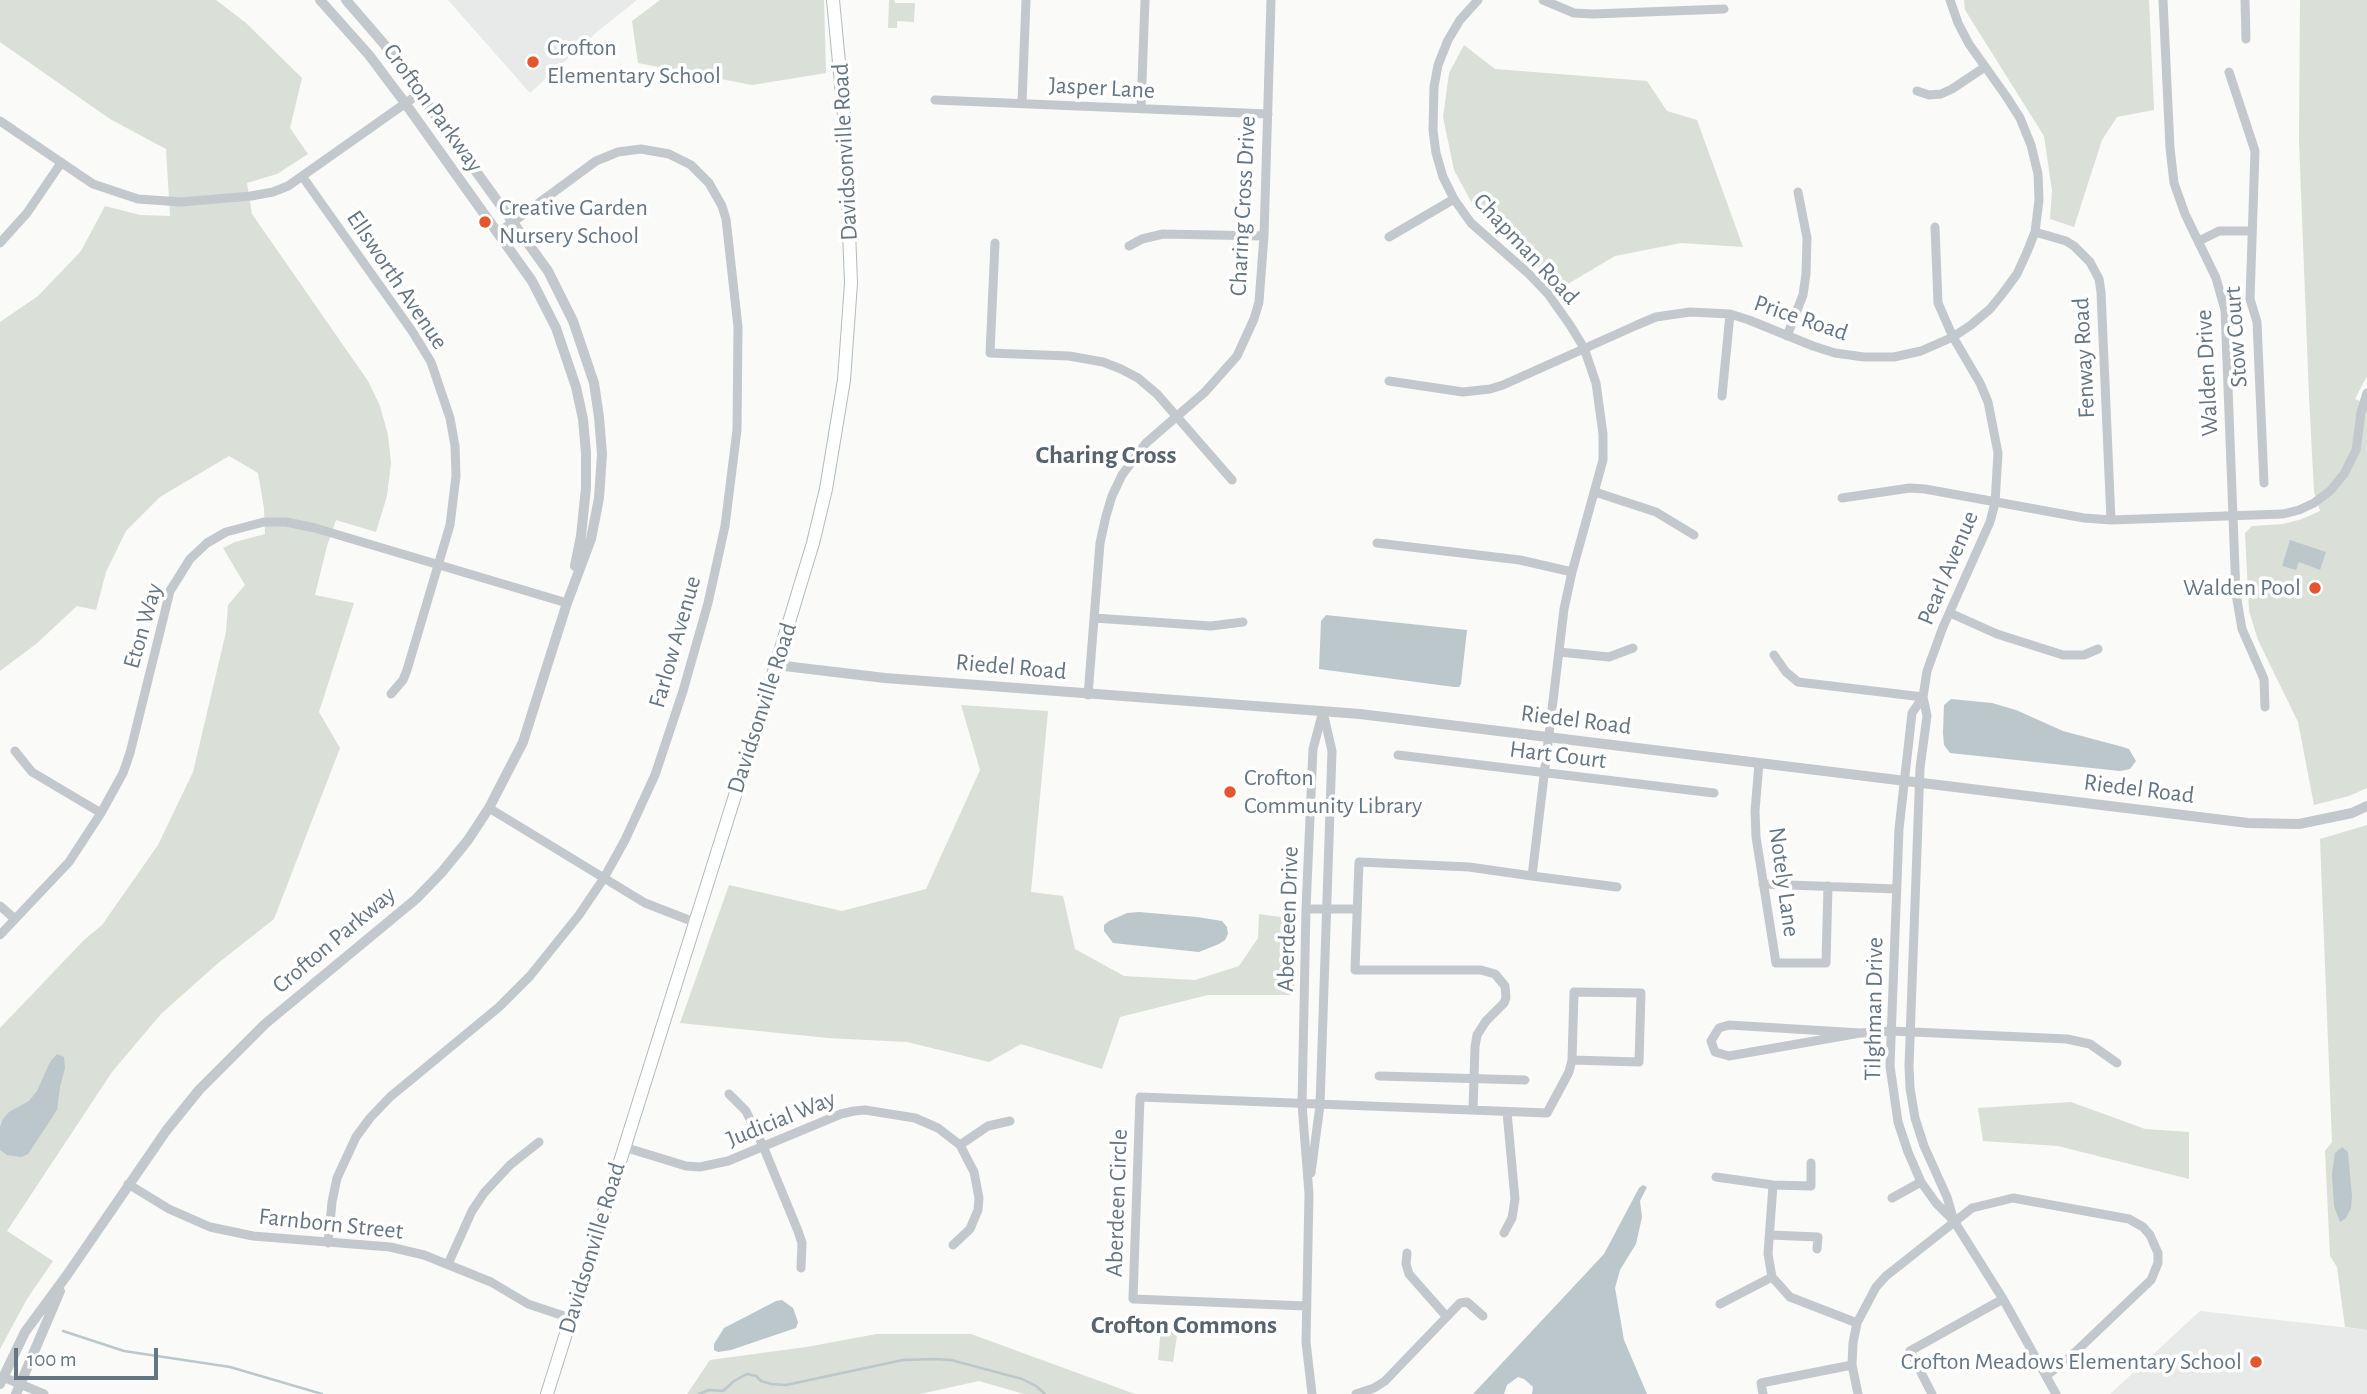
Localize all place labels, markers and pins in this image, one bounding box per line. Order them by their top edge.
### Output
place label: Crofton Elementary School [547,34,721,90]
marker: Crofton Elementary School [525,54,541,70]
place label: Creative Garden Nursery School [499,194,648,250]
marker: Creative Garden Nursery School [477,214,493,230]
place label: Walden Pool [2183,574,2301,602]
marker: Walden Pool [2307,580,2323,596]
place label: Crofton Community Library [1244,764,1422,820]
marker: Crofton Community Library [1222,784,1238,800]
place label: Crofton Meadows Elementary School [1901,1348,2242,1376]
marker: Crofton Meadows Elementary School [2248,1354,2264,1370]

